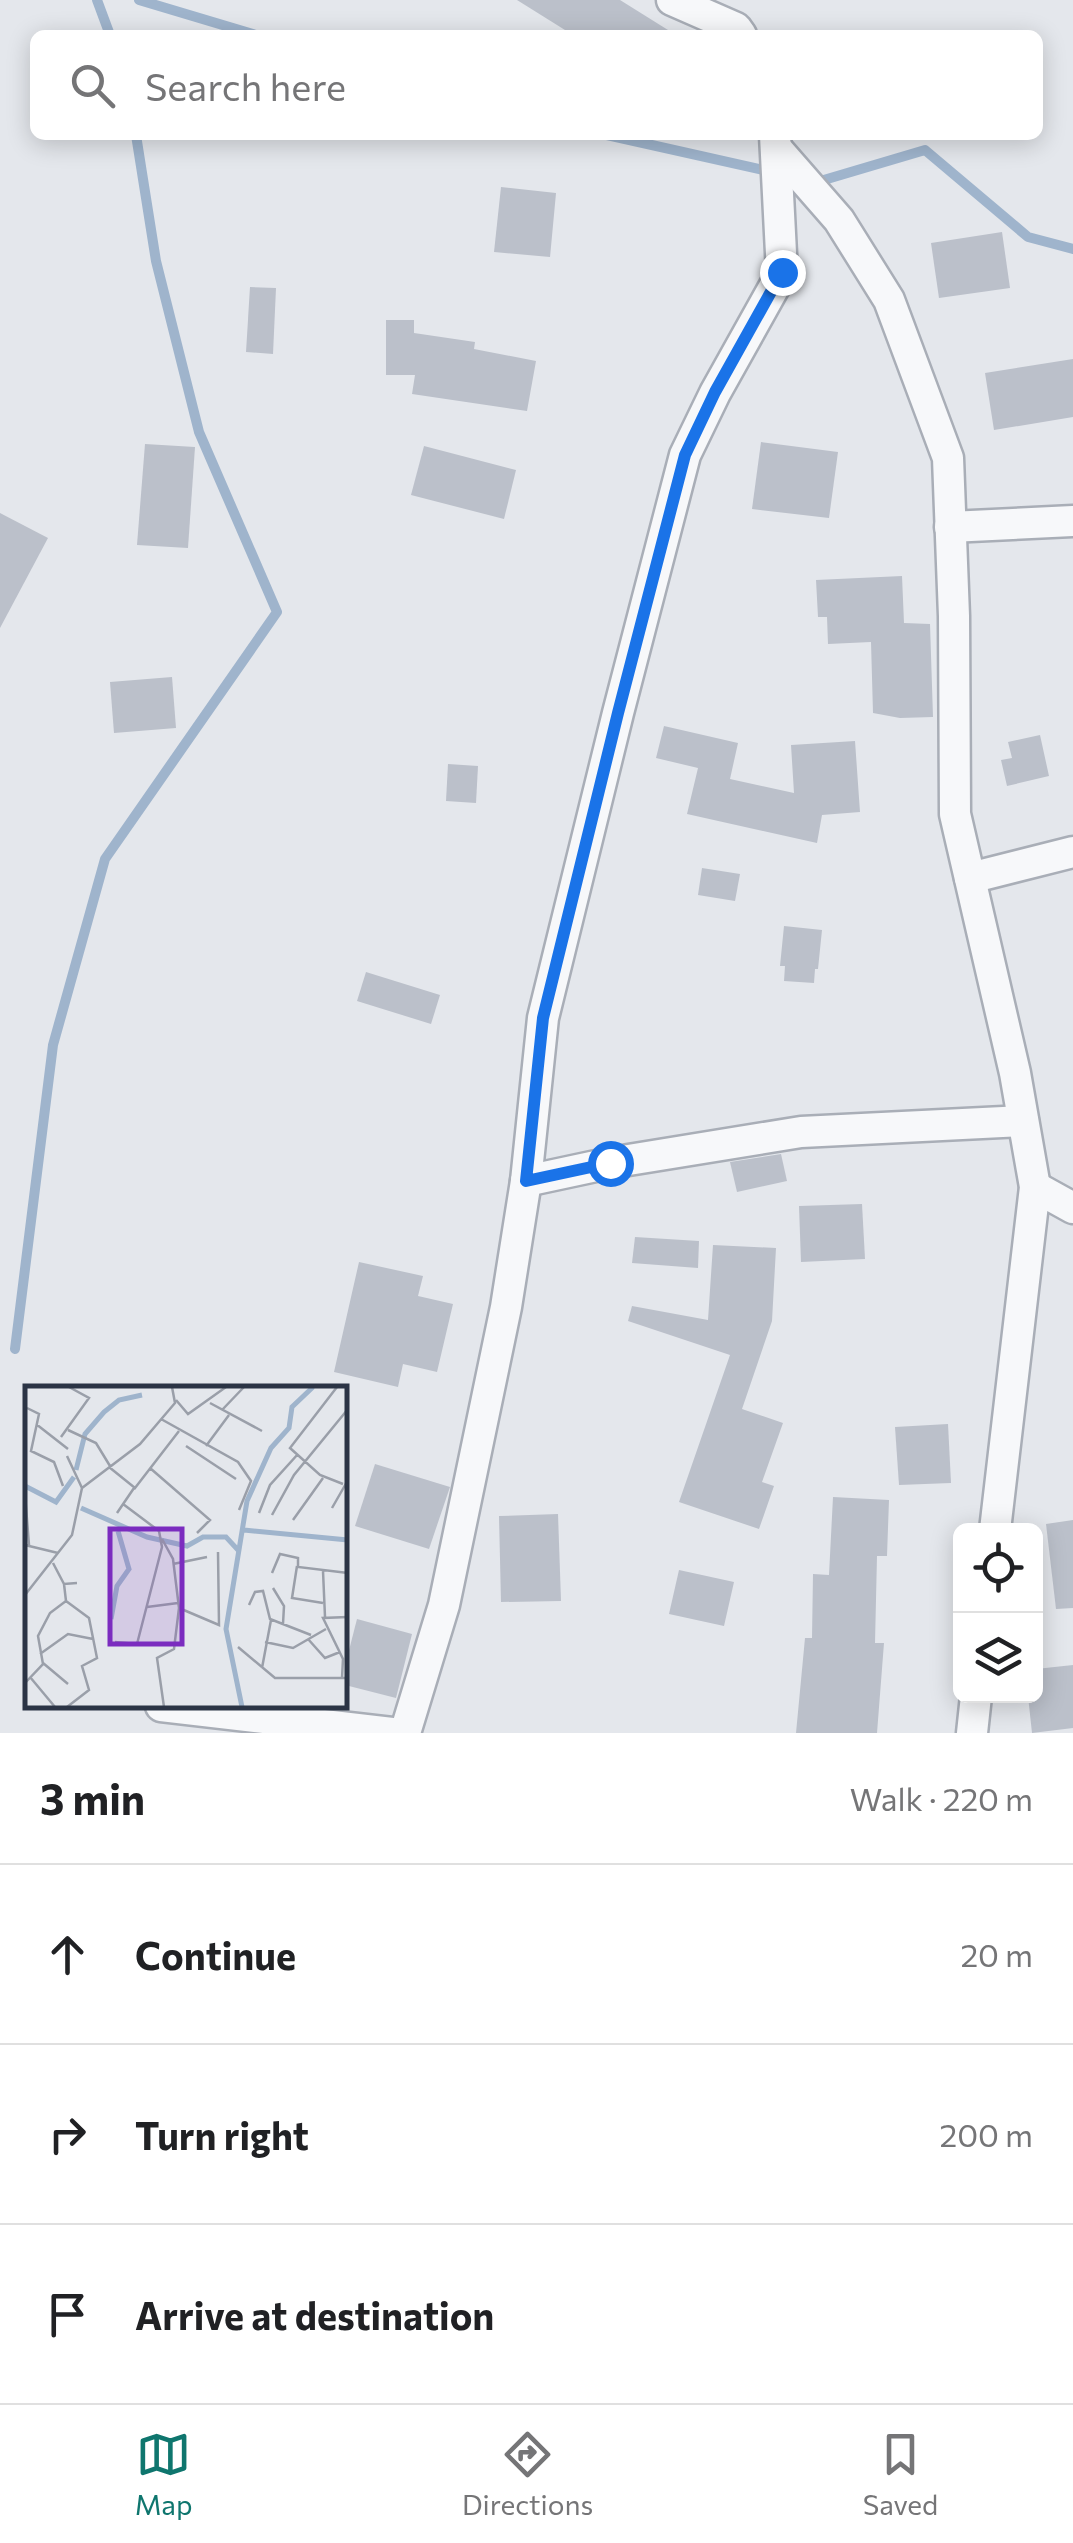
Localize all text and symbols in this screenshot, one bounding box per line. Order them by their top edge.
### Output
search box [30,30,1043,140]
icon: search [65,58,120,113]
text: Search here [145,62,346,109]
route end [760,250,806,296]
route start [588,1141,634,1187]
inset map [25,1386,348,1708]
map controls [953,1523,1043,1703]
button: locate [953,1523,1043,1613]
button: layers [953,1613,1043,1703]
text: 3 min [40,1772,145,1824]
text: Walk · 220 m [850,1778,1033,1818]
icon: ahead [40,1927,95,1982]
text: Continue [135,1931,296,1978]
text: 20 m [960,1934,1033,1974]
icon: right [40,2107,95,2162]
text: Turn right [135,2111,309,2158]
text: 200 m [940,2114,1033,2154]
icon: arrive [40,2287,95,2342]
text: Arrive at destination [135,2291,494,2338]
tab: Map [135,2427,192,2521]
tab: Directions [462,2427,593,2521]
tab: Saved [863,2427,938,2521]

